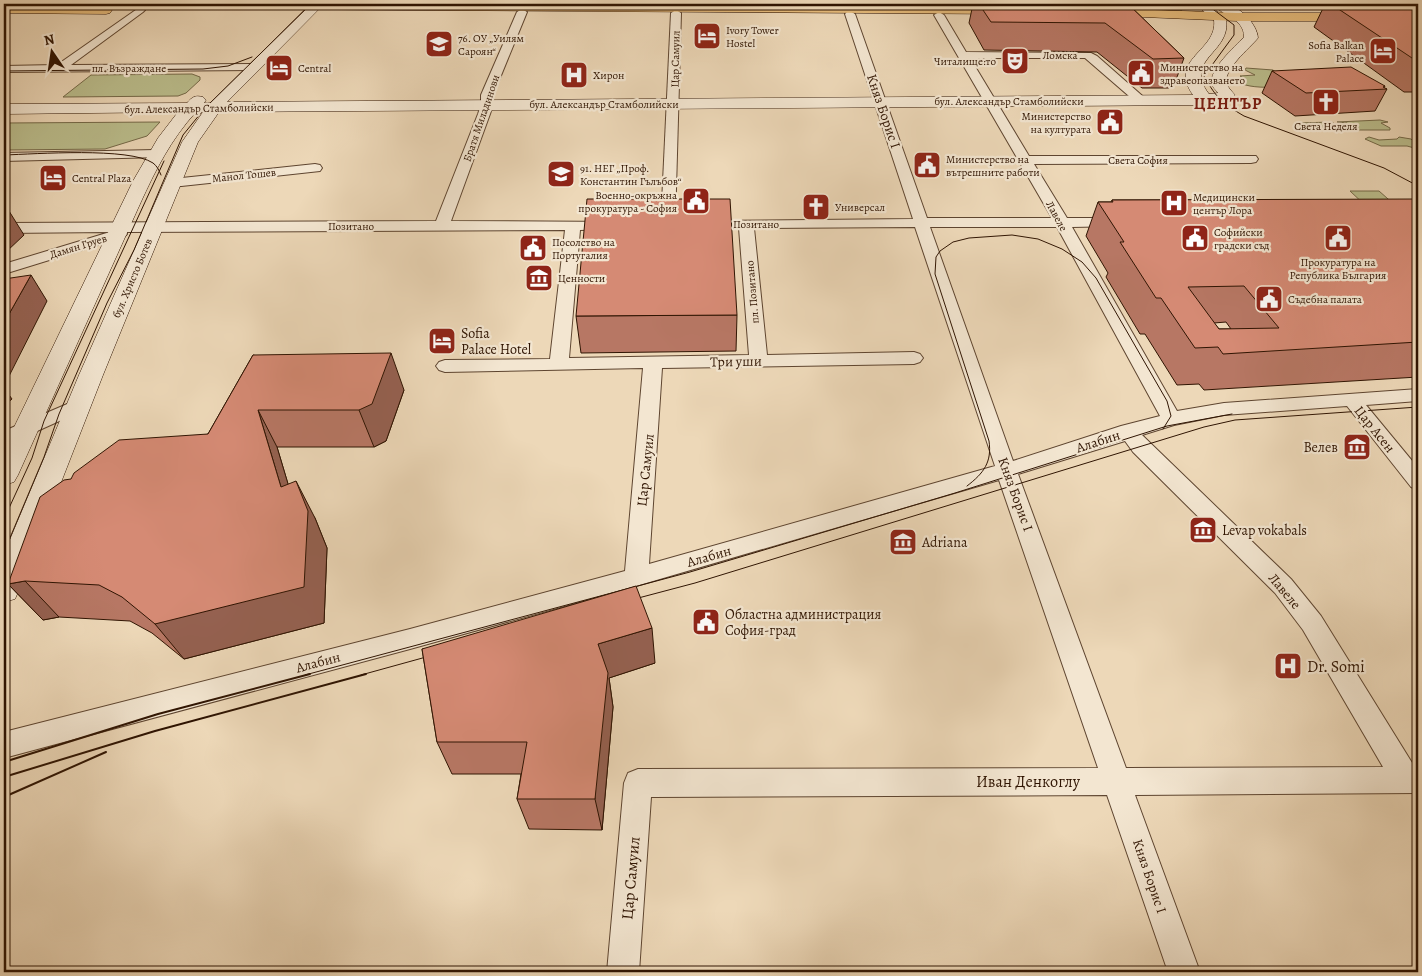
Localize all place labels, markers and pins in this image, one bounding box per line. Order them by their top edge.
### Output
hotel icon: Ivory Tower Hostel [692,21,722,51]
place label: Ivory Tower Hostel [726,23,779,51]
school or university icon: 76. ОУ „Уилям Сароян“ [424,29,454,59]
place label: 76. ОУ „Уилям Сароян“ [458,31,524,59]
hotel icon: Sofia Balkan Palace [1368,36,1398,66]
place label: Sofia Balkan Palace [1308,38,1364,66]
theatre icon: Читалище:то [1000,46,1030,76]
hotel icon: Central [264,53,294,83]
place label: Читалище:то [934,54,996,69]
public building icon: Министерство на здравеопазването [1126,58,1156,88]
hospital icon: Хирон [559,60,589,90]
place label: Министерство на здравеопазването [1160,60,1245,88]
place label: Central [298,61,331,76]
place label: Хирон [593,68,624,83]
church icon: Света Неделя [1311,87,1341,117]
public building icon: Министерство на културата [1095,107,1125,137]
place label: Министерство на културата [1022,109,1092,137]
place label: Света Неделя [1294,119,1358,134]
public building icon: Министерство на вътрешните работи [912,150,942,180]
place label: Министерство на вътрешните работи [946,152,1040,180]
school or university icon: 91. НЕГ „Проф. Константин Гълъбов“ [546,159,576,189]
place label: 91. НЕГ „Проф. Константин Гълъбов“ [580,161,682,189]
hotel icon: Central Plaza [38,163,68,193]
place label: Central Plaza [72,171,132,186]
public building icon: Военно-окръжна прокуратура - София [681,186,711,216]
place label: Военно-окръжна прокуратура - София [578,188,678,216]
hospital icon: Медицински център Лора [1159,188,1189,218]
place label: Медицински център Лора [1193,190,1255,218]
church icon: Универсал [801,192,831,222]
place label: Универсал [835,200,886,215]
public building icon: Софийски градски съд [1180,223,1210,253]
public building icon: Прокуратура на Република България [1323,223,1353,253]
place label: Софийски градски съд [1214,225,1270,253]
public building icon: Посолство на Португалия [518,233,548,263]
place label: Посолство на Португалия [552,235,616,263]
place label: Прокуратура на Република България [1290,255,1386,283]
museum icon: Ценности [524,263,554,293]
place label: Ценности [558,271,605,286]
public building icon: Съдебна палата [1254,284,1284,314]
place label: Съдебна палата [1288,292,1363,307]
place label: Sofia Palace Hotel [461,324,532,359]
hotel icon: Sofia Palace Hotel [427,326,457,356]
museum icon: Велев [1342,432,1372,462]
place label: Велев [1303,438,1338,457]
museum icon: Levap vokabals [1188,515,1218,545]
place label: Levap vokabals [1222,521,1307,540]
museum icon: Adriana [888,527,918,557]
place label: Adriana [921,533,968,552]
place label: Областна администрация София-град [725,605,881,640]
public building icon: Областна администрация София-град [691,607,721,637]
hospital icon: Dr. Somi [1273,651,1303,681]
place label: Dr. Somi [1307,656,1365,678]

